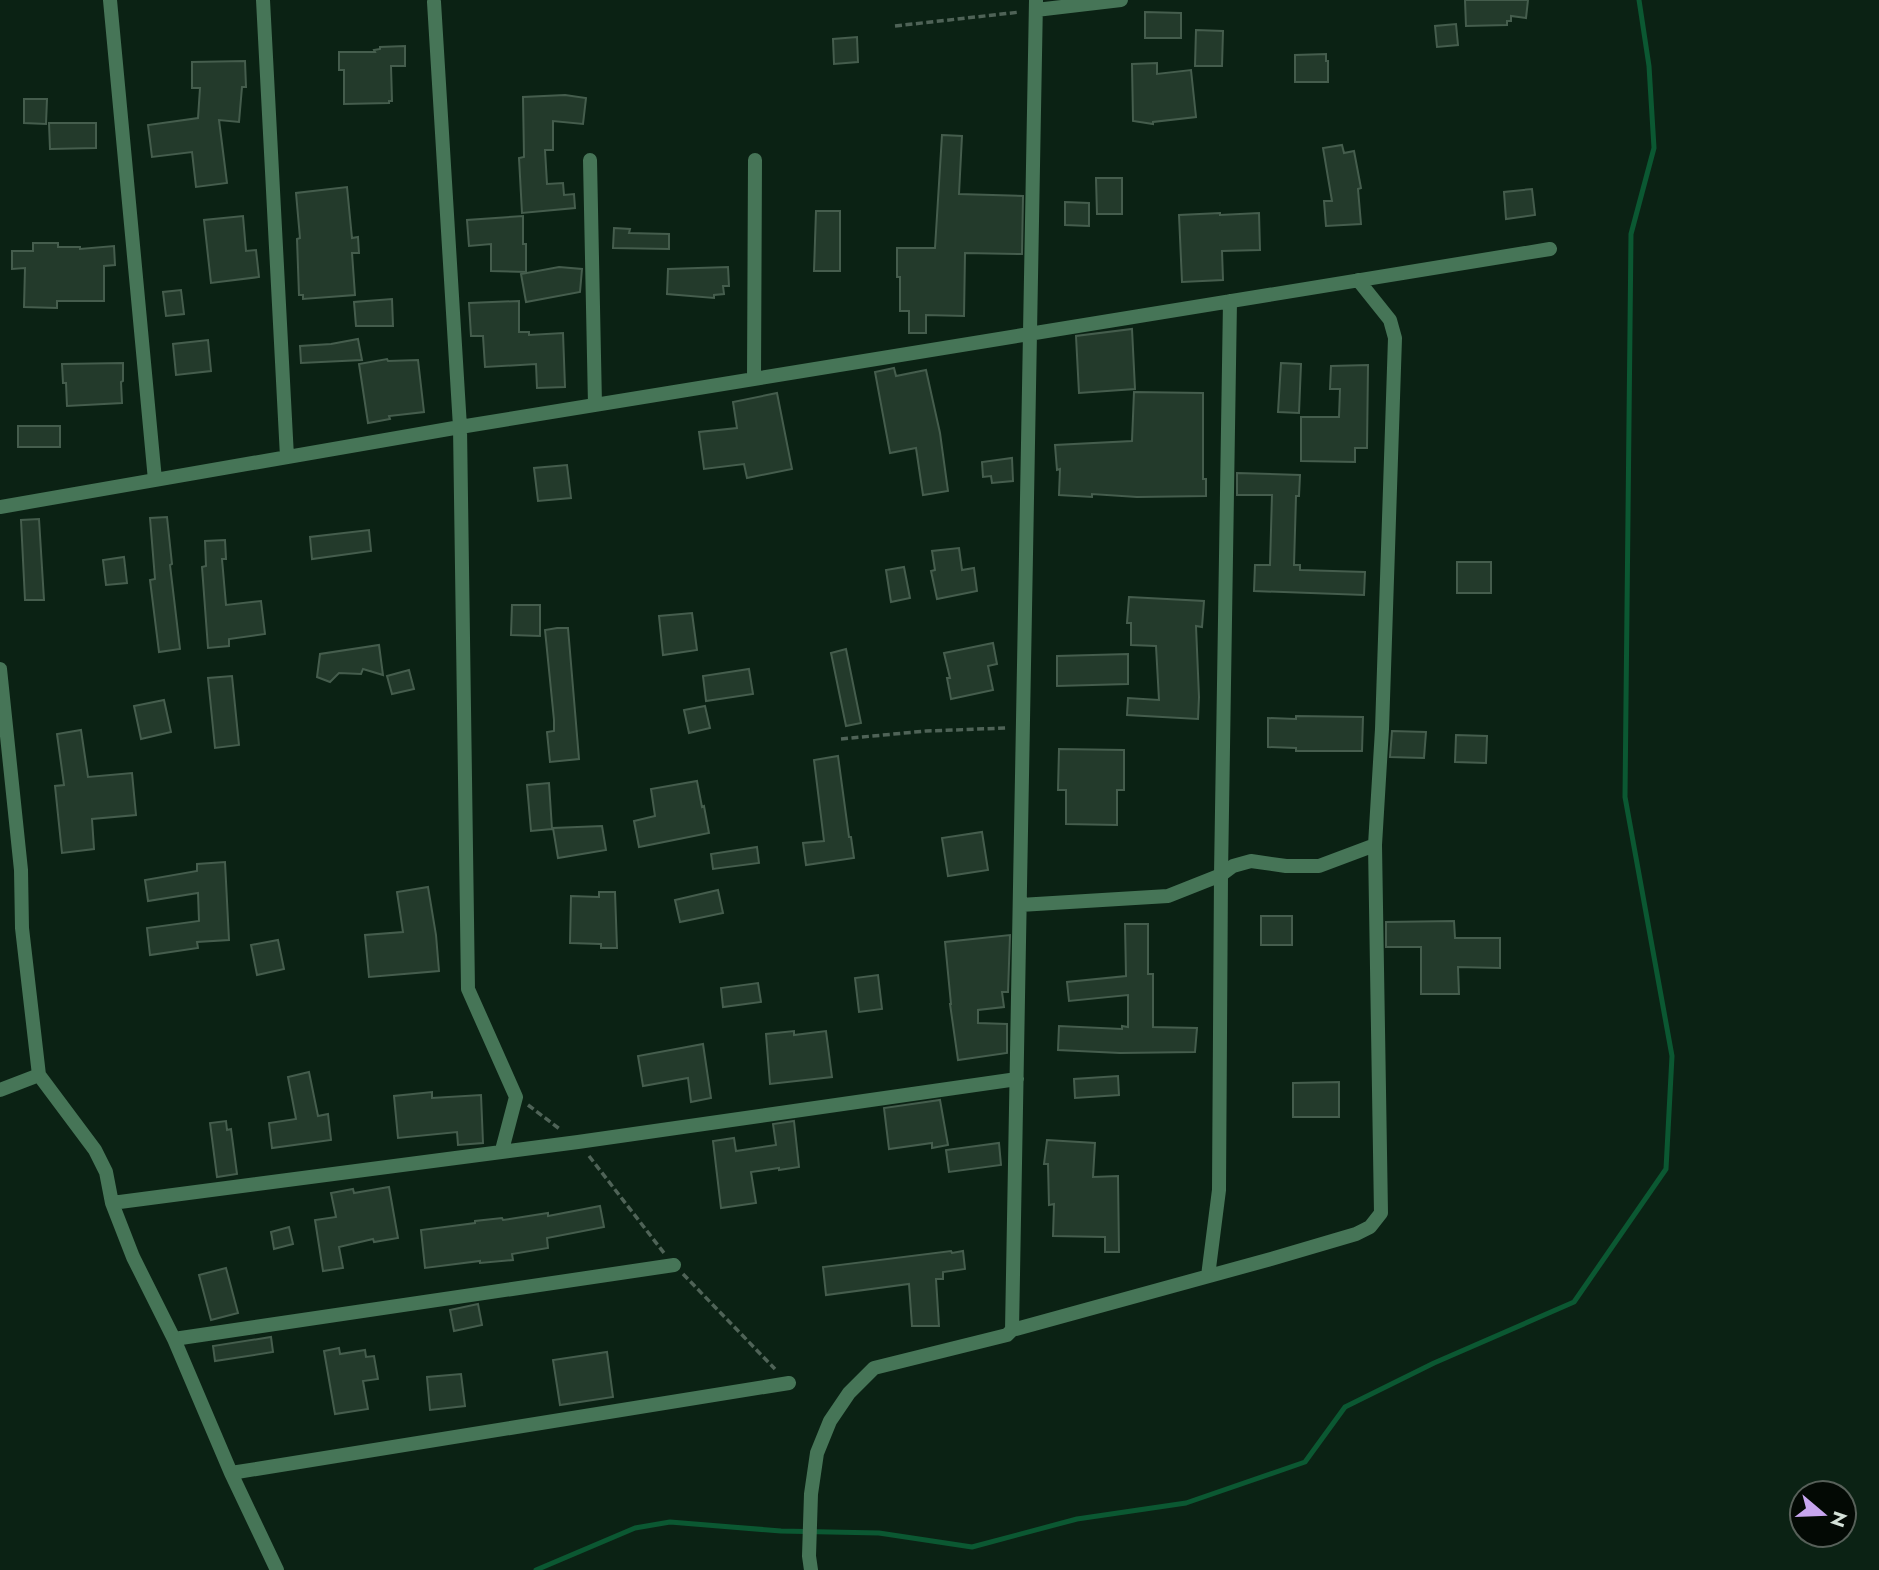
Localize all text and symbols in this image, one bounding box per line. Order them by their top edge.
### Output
north arrow [1788,1479,1858,1549]
text: N [1823,1508,1854,1531]

